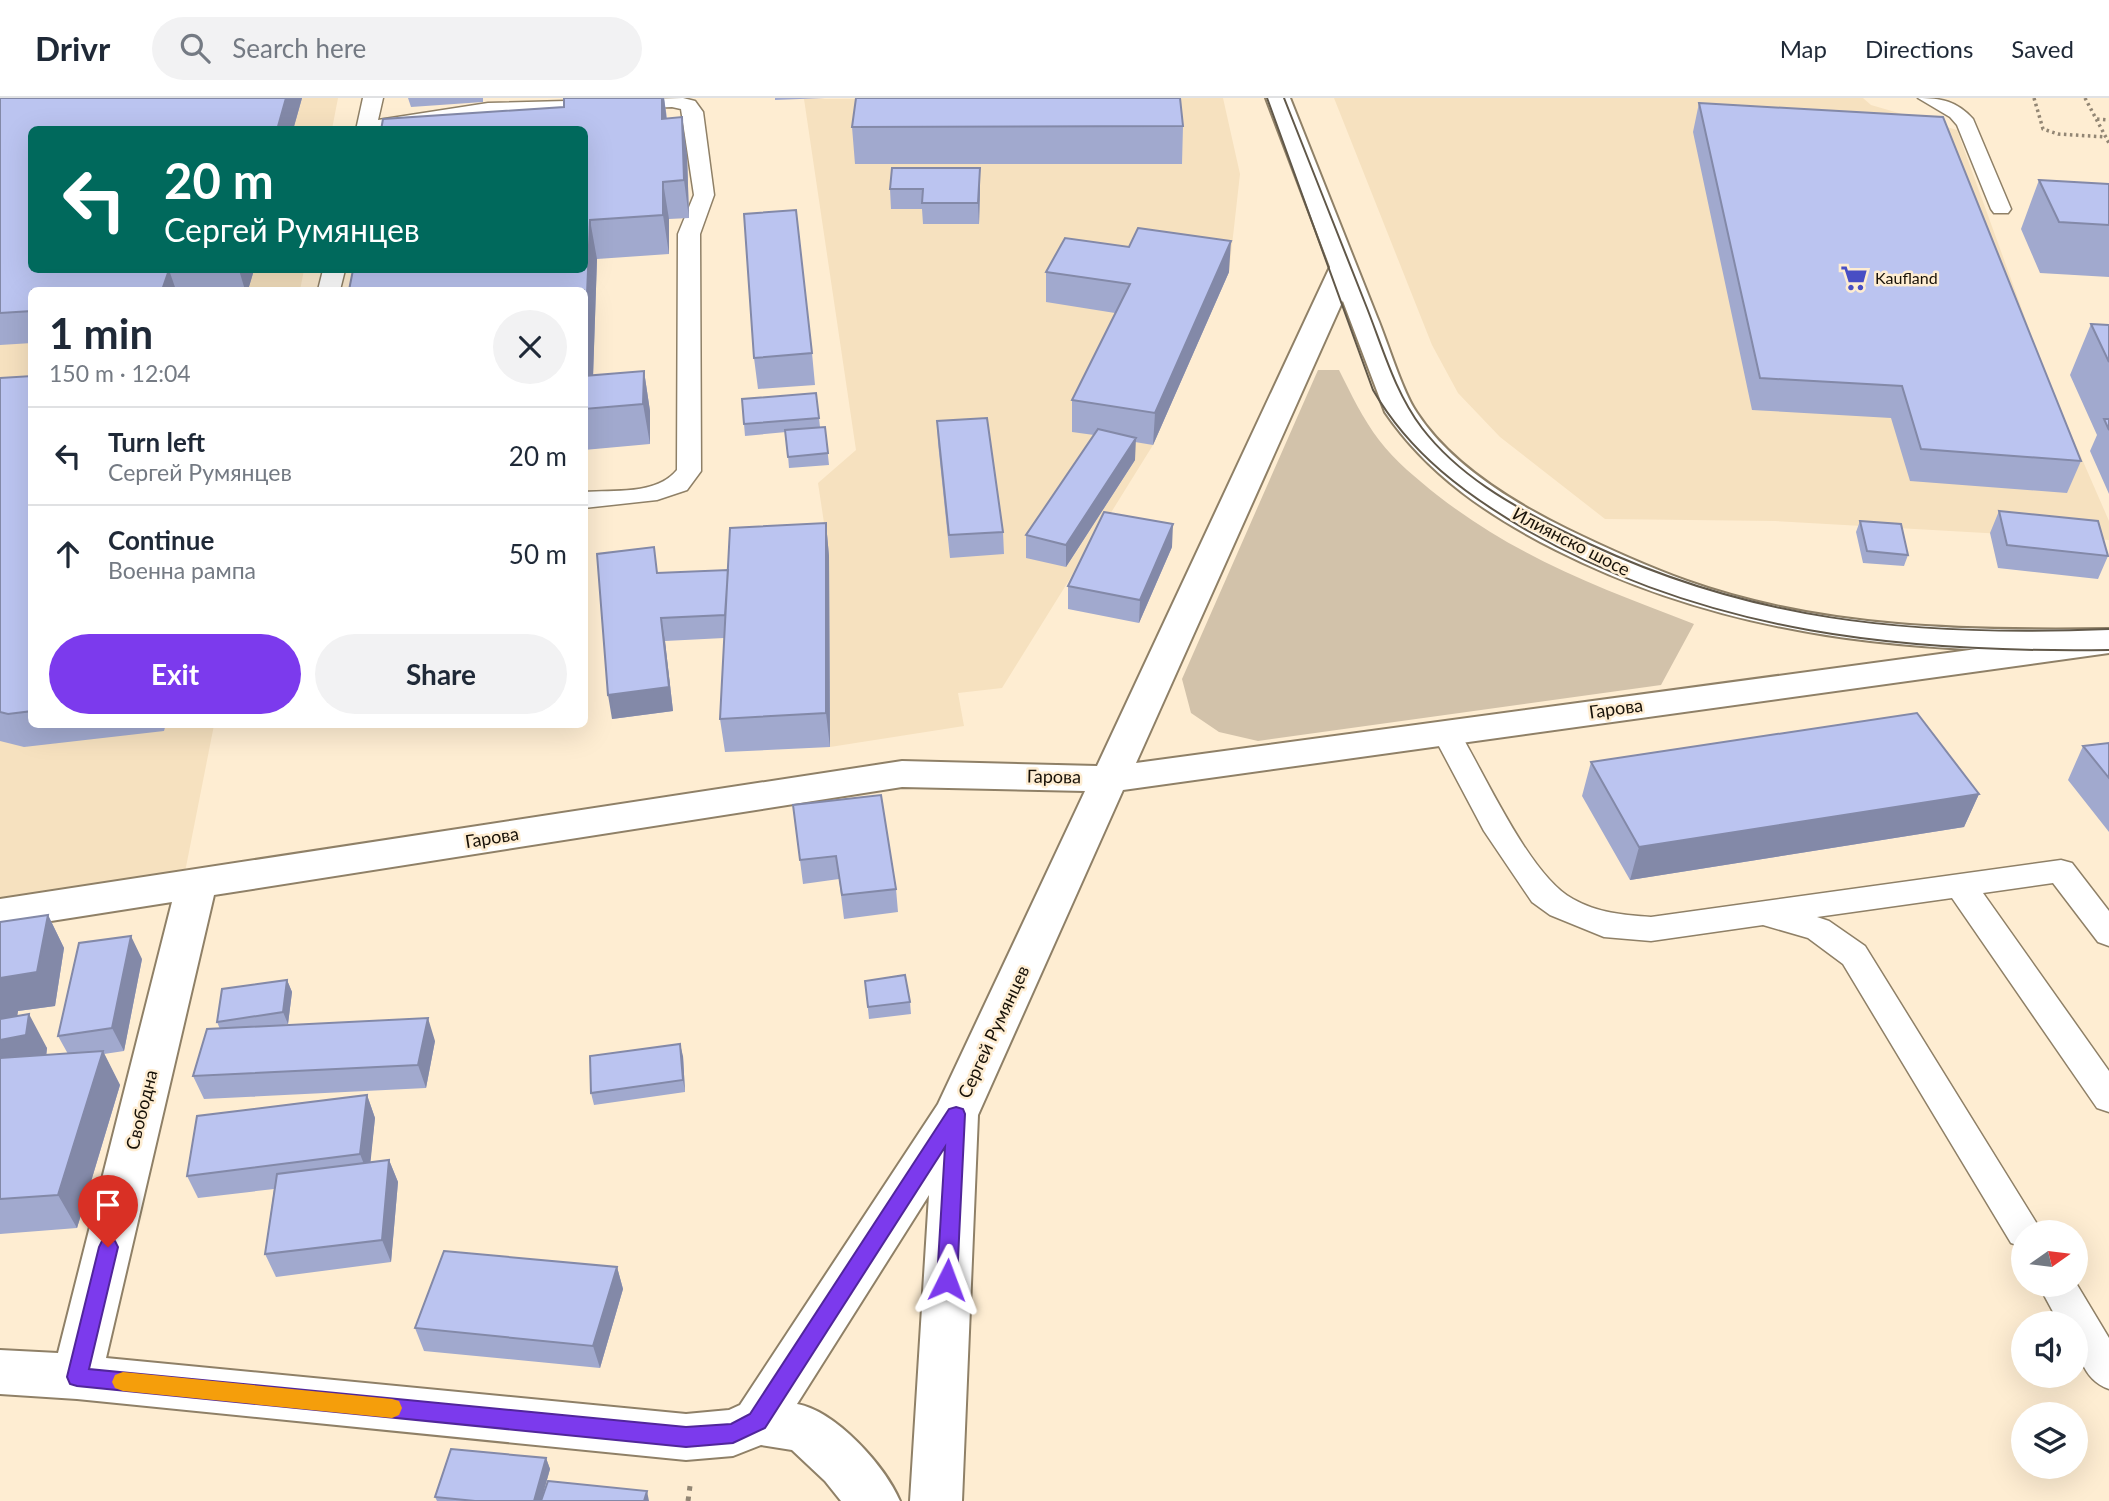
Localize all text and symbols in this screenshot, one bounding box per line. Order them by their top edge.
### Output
search box [152,17,642,80]
text: Drivr [35,28,110,68]
icon: search [176,29,214,67]
text: Search here [232,32,366,64]
text: Map [1780,34,1827,63]
text: Directions [1865,34,1973,63]
text: Saved [2011,34,2074,63]
text: 20 m [164,151,274,209]
icon: left [49,154,140,245]
text: Сергей Румянцев [164,210,420,249]
supermarket icon: Kaufland [1839,263,1869,293]
place label: Kaufland [1875,268,1938,287]
text: 1 min [49,308,153,358]
button: close [493,310,567,384]
text: 150 m · 12:04 [49,359,191,387]
text: Turn left [108,426,205,458]
icon: left [49,437,87,475]
text: 20 m [509,440,567,472]
text: Сергей Румянцев [108,458,292,486]
street label: Илиянско шосе [1509,502,1634,580]
text: Continue [108,524,214,556]
icon: ahead [49,535,87,573]
text: 50 m [509,538,567,570]
text: Военна рампа [108,556,256,584]
button: Exit [49,634,301,714]
button: Share [315,634,567,714]
street label: Гарова [1588,693,1644,723]
street label: Гарова [1027,765,1081,787]
street label: Гарова [463,822,520,852]
street label: Сергей Румянцев [953,962,1033,1101]
street label: Свободна [120,1067,162,1152]
pin [78,1175,138,1247]
icon: arrive [89,1186,127,1224]
north arrow [2011,1220,2088,1297]
map controls [2011,1220,2088,1479]
position arrow [910,1243,984,1317]
button: sound [2011,1311,2088,1388]
button: layers [2011,1402,2088,1479]

